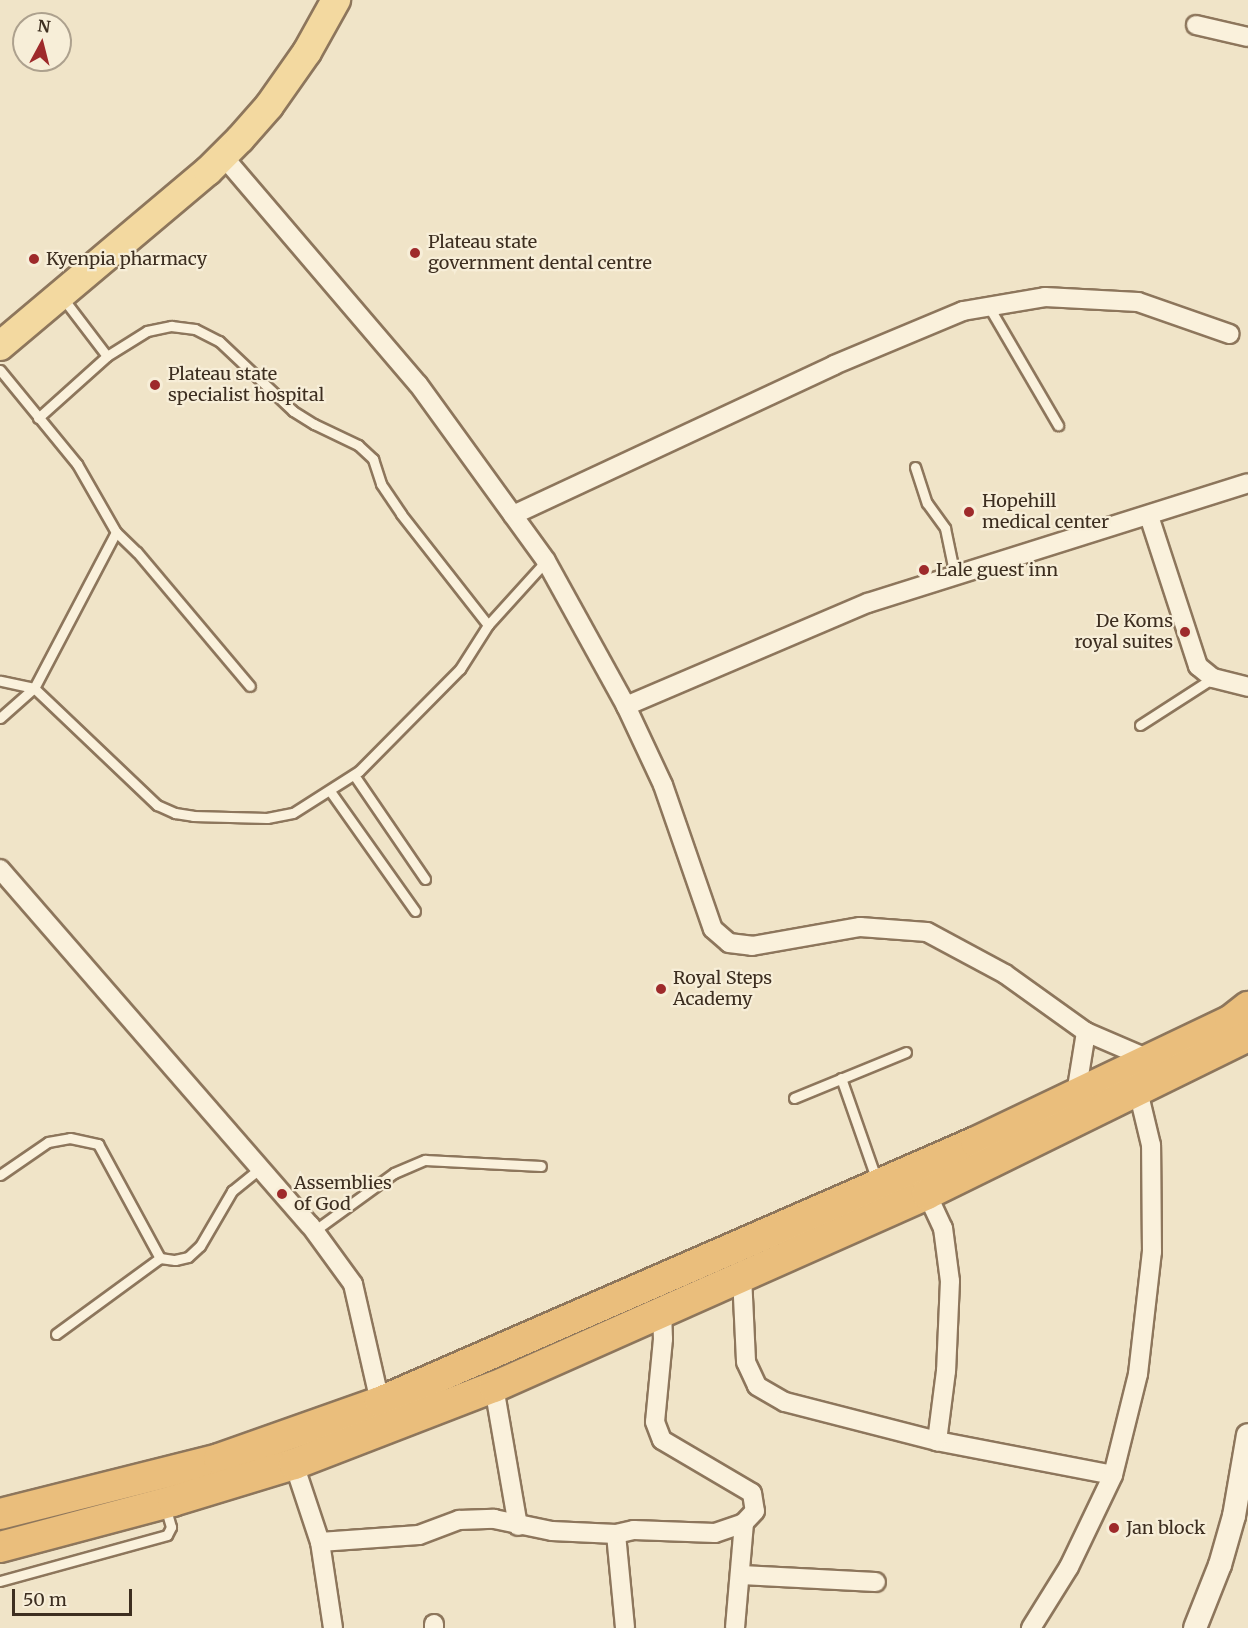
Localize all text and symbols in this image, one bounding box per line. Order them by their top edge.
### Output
north arrow [12,12,72,72]
text: N [36,15,51,37]
place label: Plateau state government dental centre [428,232,652,274]
marker: Plateau state government dental centre [406,244,424,262]
place label: Kyenpia pharmacy [46,248,207,270]
marker: Kyenpia pharmacy [27,252,41,266]
place label: Plateau state specialist hospital [168,364,324,406]
marker: Plateau state specialist hospital [146,376,164,394]
place label: Hopehill medical center [982,491,1109,534]
marker: Hopehill medical center [960,503,978,521]
place label: Lale guest inn [936,559,1058,581]
marker: Lale guest inn [917,563,931,577]
place label: De Koms royal suites [1075,611,1173,654]
marker: De Koms royal suites [1178,625,1192,639]
place label: Royal Steps Academy [673,968,772,1010]
marker: Royal Steps Academy [654,982,668,996]
place label: Assemblies of God [294,1173,392,1216]
marker: Assemblies of God [275,1187,289,1201]
place label: Jan block [1126,1517,1205,1539]
marker: Jan block [1107,1521,1121,1535]
scale bar [15,1577,135,1615]
text: 50 m [23,1588,67,1611]

